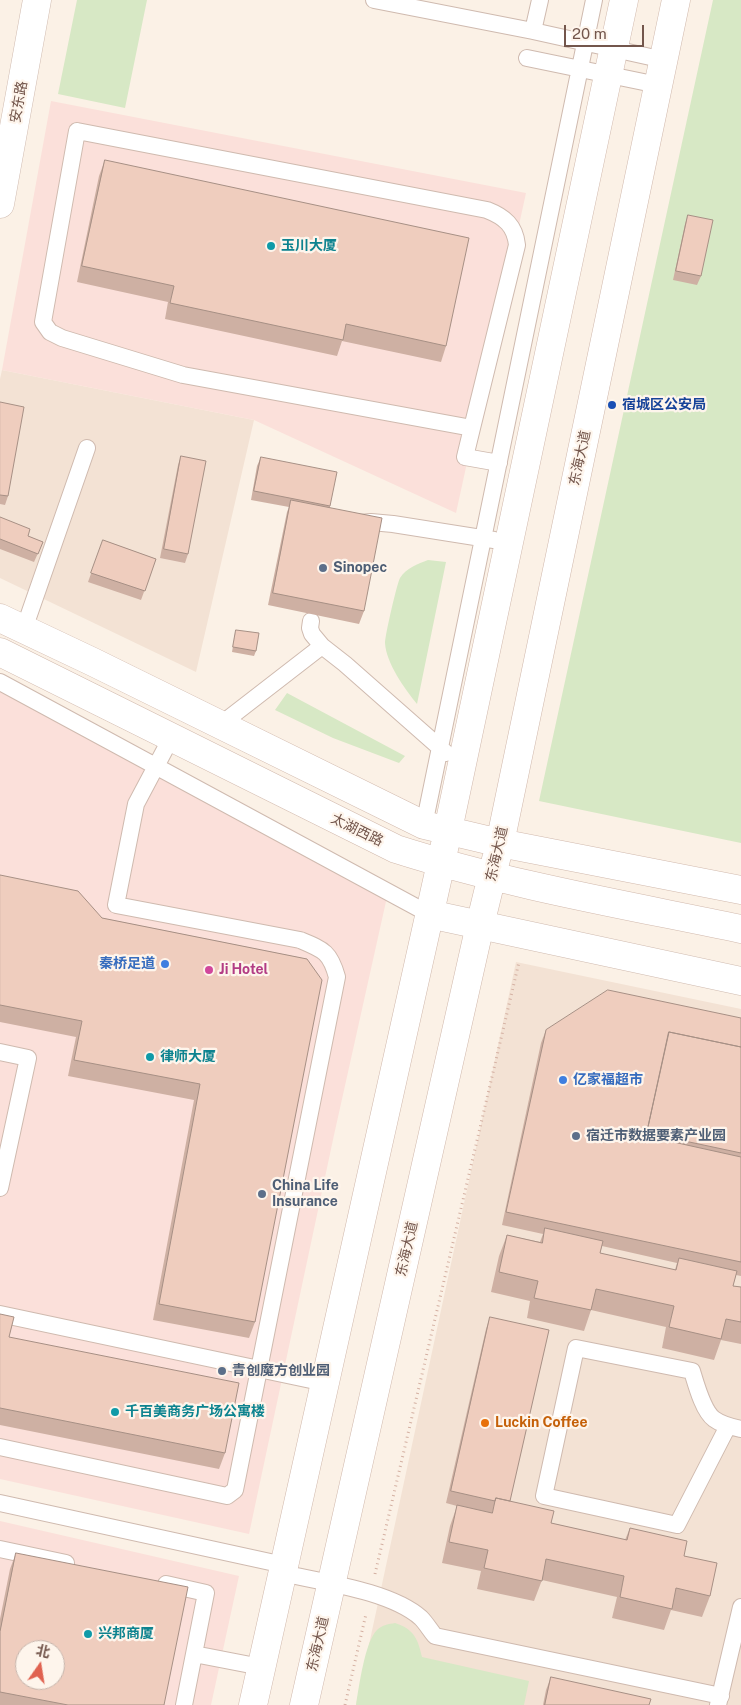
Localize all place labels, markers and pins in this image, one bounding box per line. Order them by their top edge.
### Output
place label: 玉川大厦 [281,238,337,254]
marker: 玉川大厦 [265,240,277,252]
place label: 宿城区公安局 [622,397,706,413]
marker: 宿城区公安局 [606,399,618,411]
place label: Sinopec [333,560,387,576]
marker: Sinopec [317,562,329,574]
place label: 秦桥足道 [99,956,155,972]
marker: 秦桥足道 [159,958,171,970]
place label: Ji Hotel [219,962,268,978]
marker: Ji Hotel [203,964,215,976]
place label: 律师大厦 [160,1049,216,1065]
marker: 律师大厦 [144,1051,156,1063]
place label: 亿家福超市 [573,1072,643,1088]
marker: 亿家福超市 [557,1074,569,1086]
place label: 宿迁市数据要素产业园 [586,1128,726,1144]
marker: 宿迁市数据要素产业园 [570,1130,582,1142]
place label: China Life Insurance [272,1178,339,1210]
marker: China Life Insurance [256,1188,268,1200]
place label: 青创魔方创业园 [232,1363,330,1379]
marker: 青创魔方创业园 [216,1365,228,1377]
place label: 千百美商务广场公寓楼 [125,1404,265,1420]
marker: 千百美商务广场公寓楼 [109,1406,121,1418]
place label: Luckin Coffee [495,1415,588,1431]
marker: Luckin Coffee [479,1417,491,1429]
place label: 兴邦商厦 [98,1626,154,1642]
marker: 兴邦商厦 [82,1628,94,1640]

